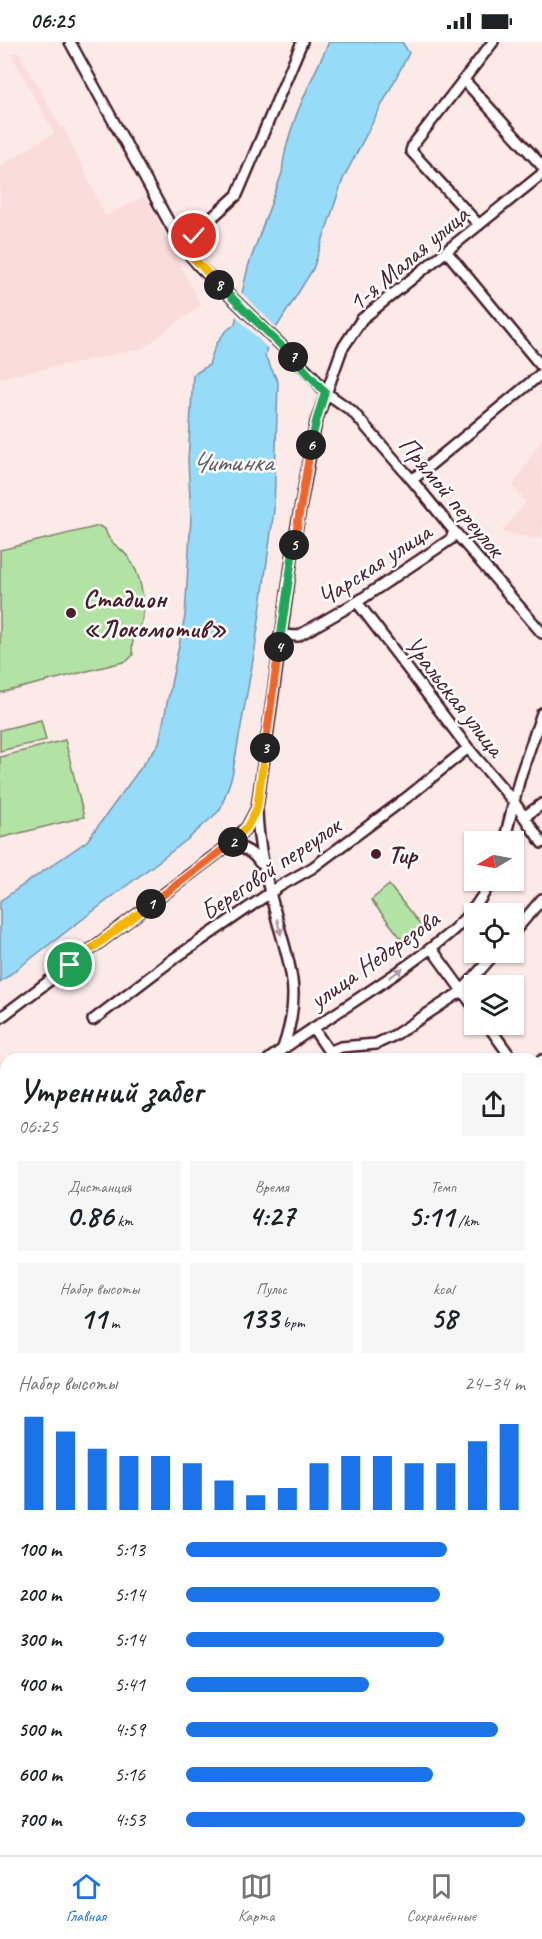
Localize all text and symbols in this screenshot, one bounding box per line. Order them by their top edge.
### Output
text: 06:25 [30,7,74,35]
street label: 1-я Малая улица [341,197,477,319]
pin [168,210,219,261]
icon: check [177,219,210,252]
pin: 8 [204,270,234,300]
text: 8 [215,275,223,295]
pin: 7 [278,342,308,372]
text: 7 [289,347,297,367]
street label: Прямой переулок [391,429,514,566]
pin: 6 [296,430,326,460]
text: 6 [307,435,315,455]
water label: Читинка [191,445,276,479]
street label: Чарская улица [311,514,439,613]
pin: 5 [279,530,309,560]
text: 5 [291,535,297,555]
place label: Стадион «Локомотив» [83,582,227,645]
marker: Стадион «Локомотив» [64,606,78,620]
street label: Уральская улица [397,629,514,765]
pin: 4 [264,632,294,662]
text: 4 [275,637,283,657]
pin: 3 [250,733,280,763]
text: 3 [261,738,269,758]
street label: Береговой переулок [194,808,349,928]
pin: 2 [218,827,248,857]
north arrow [464,831,524,891]
map controls [464,831,524,1035]
text: 2 [229,832,237,852]
place label: Тир [388,838,419,871]
marker: Тир [369,847,383,861]
pin: 1 [136,889,166,919]
text: 1 [147,894,155,914]
street label: улица Недорезова [301,902,447,1017]
button: locate [464,903,524,963]
one-way arrow [275,918,284,936]
pin [44,939,95,990]
icon: arrive [53,948,86,981]
one-way arrow [387,967,403,979]
button: layers [464,975,524,1035]
text: Утренний забег [18,1070,202,1112]
button: share [462,1073,525,1136]
text: 06:25 [18,1114,58,1139]
text: Дистанция [68,1177,131,1197]
text: Время [255,1177,288,1197]
text: Темп [431,1177,456,1197]
text: 0.86 [66,1197,113,1235]
text: 4:27 [248,1197,295,1235]
text: 5:11 [408,1197,454,1235]
text: km [113,1211,133,1231]
text: /km [454,1211,479,1231]
text: Набор высоты [60,1279,139,1299]
text: Пульс [256,1279,287,1299]
text: kcal [433,1279,454,1299]
text: 11 [80,1299,107,1337]
text: 133 [238,1299,279,1337]
text: 58 [430,1299,457,1337]
text: m [107,1313,119,1333]
text: bpm [279,1313,305,1333]
text: Набор высоты [18,1371,117,1396]
text: 24–34 m [464,1371,525,1396]
text: 100 m [18,1537,61,1562]
text: 5:13 [114,1537,145,1562]
text: 200 m [18,1582,61,1607]
text: 5:14 [114,1582,145,1607]
text: 300 m [18,1627,61,1652]
text: 5:14 [114,1627,145,1652]
text: 400 m [18,1672,61,1697]
text: 5:41 [114,1672,145,1697]
text: 500 m [18,1717,61,1742]
text: 4:59 [114,1717,145,1742]
text: 600 m [18,1762,62,1787]
text: 5:16 [114,1762,145,1787]
text: 700 m [18,1807,61,1832]
text: 4:53 [114,1807,145,1832]
tab: Главная [66,1870,106,1926]
tab: Карта [238,1870,275,1926]
tab: Сохранённые [407,1870,476,1926]

